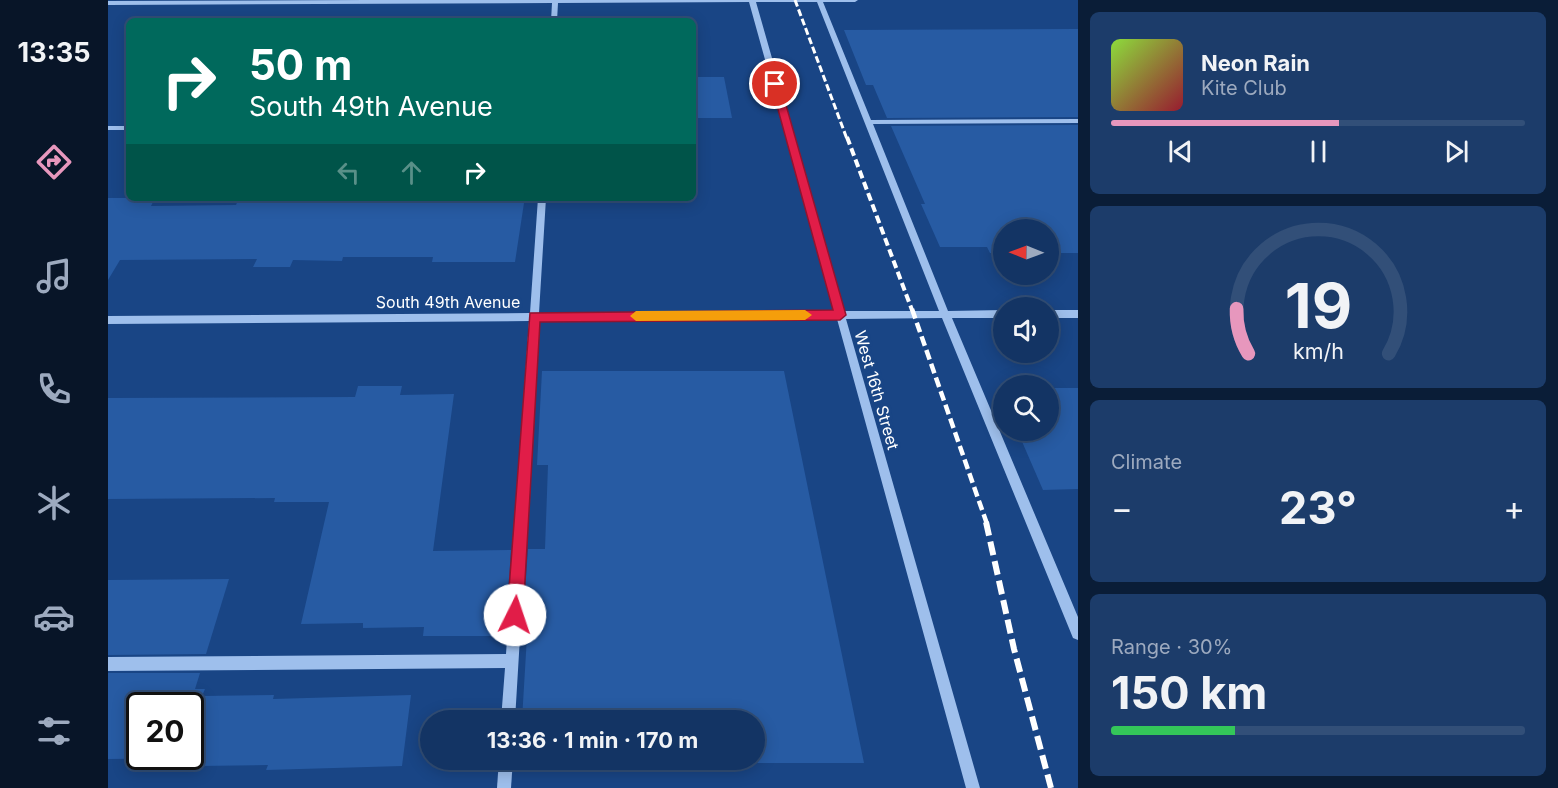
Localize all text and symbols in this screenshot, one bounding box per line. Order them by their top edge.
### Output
text: 13:35 [18,36,90,69]
text: 50 m [249,39,352,90]
icon: right [150,42,228,120]
text: Neon Rain [1201,50,1310,76]
pin [749,58,800,109]
icon: arrive [758,67,791,100]
text: Kite Club [1201,76,1287,100]
text: South 49th Avenue [249,90,493,123]
icon: previous [1164,135,1197,168]
icon: pause [1302,135,1335,168]
icon: next [1440,135,1473,168]
icon: directions [33,141,75,183]
icon: left [332,156,365,189]
icon: ahead [395,156,428,189]
icon: right [458,156,491,189]
north arrow [993,219,1059,285]
map controls [993,219,1059,441]
icon: music [33,255,75,297]
text: 19 [1284,268,1352,343]
street label: South 49th Avenue [376,292,520,312]
button: sound [993,297,1059,363]
street label: West 16th Street [850,328,904,452]
text: km/h [1293,338,1343,364]
icon: phone [33,368,75,410]
button: search [993,375,1059,441]
text: Climate [1111,450,1182,474]
text: 23° [1279,480,1357,535]
icon: climate [33,482,75,524]
text: − [1111,488,1133,528]
text: + [1503,488,1525,528]
position arrow [483,583,547,647]
icon: car [33,596,75,638]
text: Range · 30% [1111,635,1232,659]
text: 150 km [1111,665,1267,720]
speed limit sign: 20 [126,692,204,770]
icon: filters [33,710,75,752]
text: 13:36 · 1 min · 170 m [487,727,698,753]

